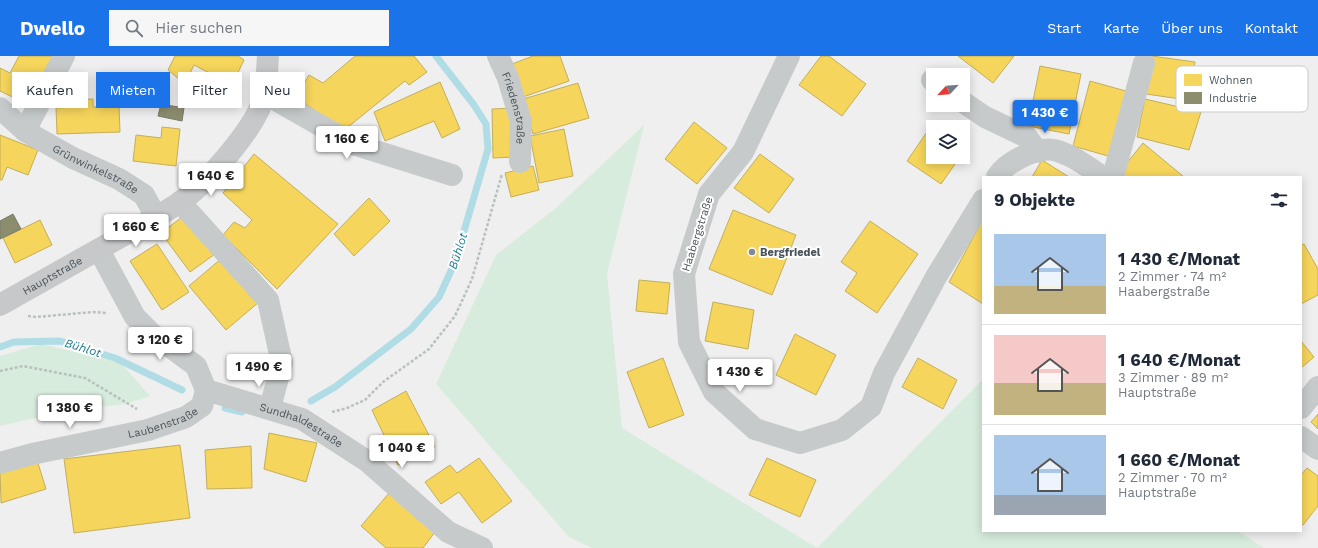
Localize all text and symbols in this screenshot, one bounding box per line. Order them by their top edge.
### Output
search box [109,10,389,46]
text: Dwello [20,17,85,40]
icon: search [123,17,145,39]
text: Hier suchen [155,19,243,37]
text: Start [1047,20,1081,36]
text: Karte [1103,20,1139,36]
text: Über uns [1161,20,1223,36]
text: Kontakt [1245,20,1298,36]
legend [1176,66,1308,112]
north arrow [926,68,970,112]
map controls [926,68,970,164]
street label: Friedenstraße [499,70,527,144]
chip: Kaufen [12,72,88,108]
chip: Mieten [96,72,170,108]
chip: Filter [178,72,242,108]
chip: Neu [250,72,305,108]
text: Wohnen [1209,74,1253,87]
text: Industrie [1209,92,1257,105]
pin: 1 430 € [1008,100,1082,134]
text: 1 430 € [1022,105,1068,120]
button: layers [926,120,970,164]
pin: 1 160 € [310,126,384,160]
text: 1 160 € [325,131,369,146]
street label: Grünwinkelstraße [50,142,141,197]
pin: 1 640 € [174,163,248,197]
text: 1 640 € [188,168,234,183]
icon: filters [1268,189,1290,211]
text: 9 Objekte [994,190,1075,210]
street label: Haabergstraße [679,195,716,273]
pin: 1 660 € [99,214,173,248]
text: 1 660 € [113,219,159,234]
water label: Bühlot [446,231,470,271]
place label: Bergfriedel [760,246,821,259]
marker: Bergfriedel [747,247,757,257]
text: 1 430 €/Monat [1118,249,1240,269]
icon: home [1026,250,1074,298]
street label: Hauptstraße [20,254,85,298]
text: 2 Zimmer · 74 m² [1118,269,1226,284]
text: Haabergstraße [1118,284,1210,299]
pin: 3 120 € [123,327,197,361]
text: 3 120 € [137,332,183,347]
water label: Bühlot [63,336,103,360]
text: 1 640 €/Monat [1118,350,1240,370]
icon: home [1026,351,1074,399]
pin: 1 490 € [222,354,296,388]
text: 1 490 € [236,359,282,374]
pin: 1 430 € [703,359,777,393]
text: 1 430 € [717,364,763,379]
text: 3 Zimmer · 89 m² [1118,370,1228,385]
text: Hauptstraße [1118,385,1197,400]
pin: 1 380 € [33,395,107,429]
text: 1 380 € [47,400,93,415]
street label: Sundhaldestraße [258,401,345,451]
street label: Laubenstraße [127,405,201,441]
pin: 1 040 € [365,435,439,469]
text: 1 040 € [378,440,426,455]
text: 1 660 €/Monat [1118,450,1240,470]
icon: home [1026,451,1074,499]
text: 2 Zimmer · 70 m² [1118,470,1227,485]
text: Hauptstraße [1118,485,1197,500]

